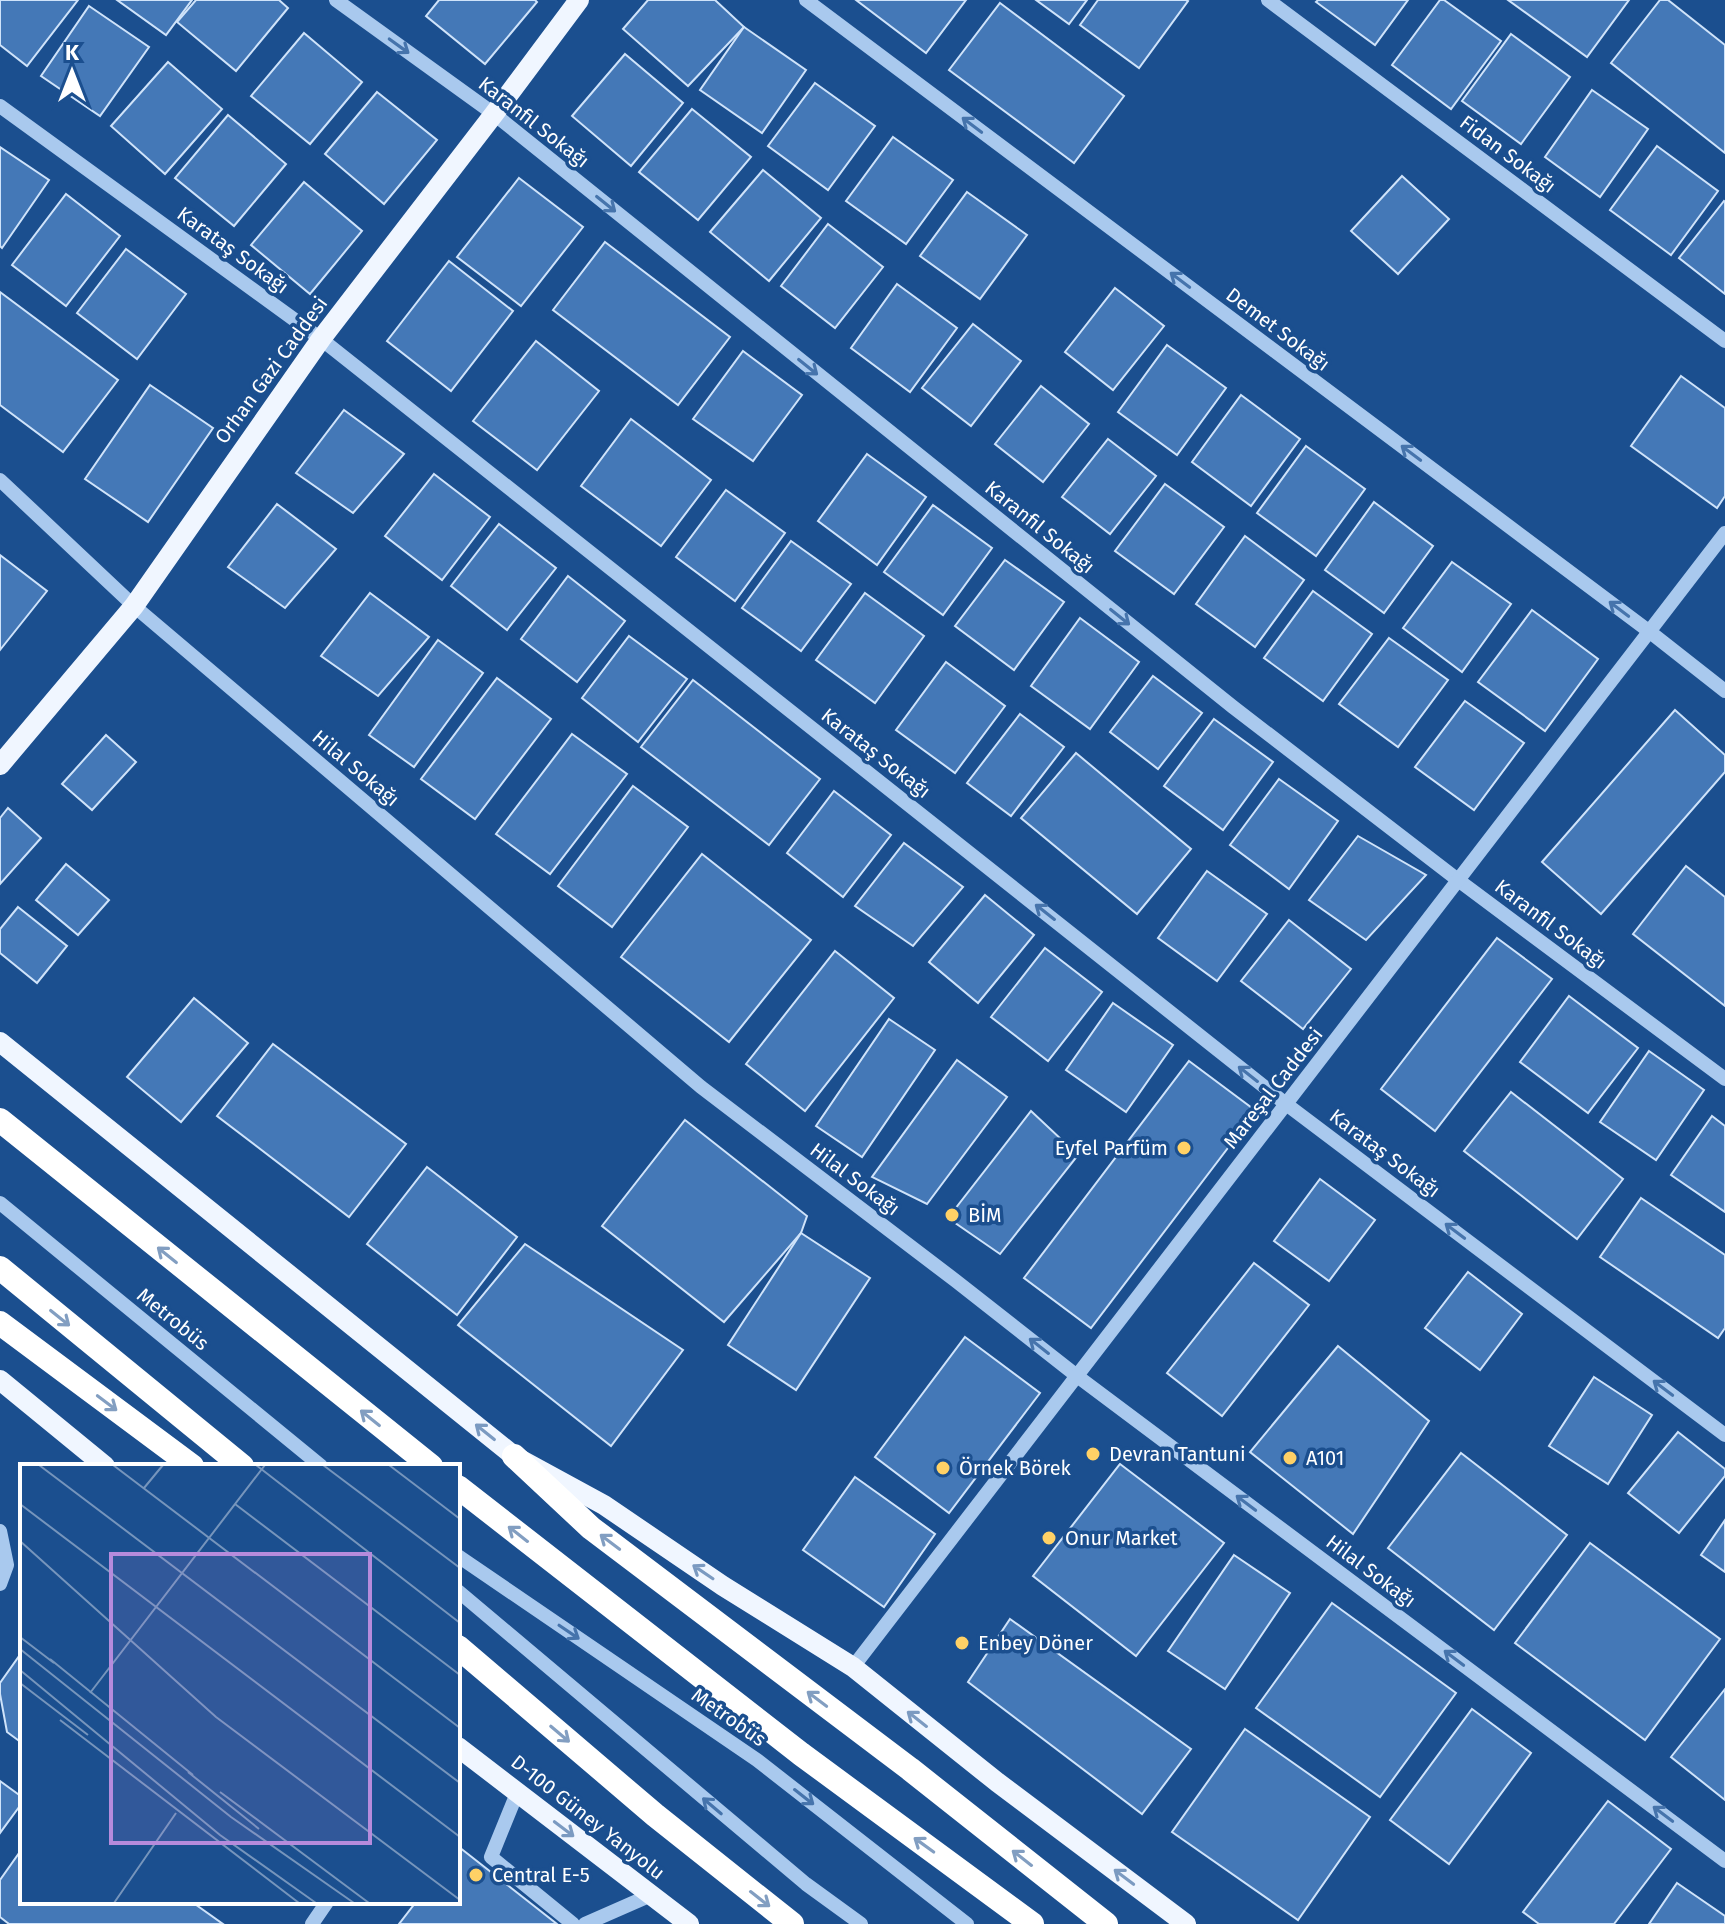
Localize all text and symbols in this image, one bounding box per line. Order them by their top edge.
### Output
north arrow [32,32,112,112]
one-way arrow [388,38,410,54]
text: K [65,39,80,66]
street label: Karanfil Sokağı [474,71,594,173]
street label: Fidan Sokağı [1455,110,1561,198]
one-way arrow [962,116,984,133]
one-way arrow [595,195,616,213]
street label: Karataş Sokağı [172,201,293,299]
one-way arrow [1170,272,1192,289]
street label: Demet Sokağı [1221,282,1335,376]
street label: Orhan Gazi Caddesi [210,292,332,448]
one-way arrow [797,358,818,375]
one-way arrow [1401,445,1422,462]
street label: Karanfil Sokağı [980,475,1100,579]
one-way arrow [1609,601,1630,618]
one-way arrow [1109,608,1130,626]
street label: Karataş Sokağı [816,703,935,804]
street label: Hilal Sokağı [308,725,404,811]
street label: Karanfil Sokağı [1490,874,1612,974]
one-way arrow [1034,904,1055,922]
street label: Mareşal Caddesi [1218,1023,1329,1154]
one-way arrow [1238,1065,1259,1083]
street label: Karataş Sokağı [1324,1104,1445,1203]
place label: Eyfel Parfüm [1055,1136,1168,1160]
street label: Hilal Sokağı [805,1137,905,1221]
marker: Eyfel Parfüm [1175,1139,1193,1157]
place label: BİM [968,1203,1002,1227]
marker: BİM [943,1206,961,1224]
one-way arrow [1445,1223,1466,1240]
one-way arrow [157,1246,178,1263]
street label: Metrobüs [132,1283,214,1355]
one-way arrow [50,1309,70,1327]
one-way arrow [1029,1337,1050,1355]
one-way arrow [1653,1379,1674,1396]
one-way arrow [96,1395,118,1412]
one-way arrow [359,1409,380,1427]
one-way arrow [475,1423,496,1441]
place label: Devran Tantuni [1109,1442,1246,1466]
marker: Devran Tantuni [1084,1445,1102,1463]
place label: A101 [1306,1446,1344,1470]
marker: A101 [1281,1449,1299,1467]
place label: Örnek Börek [959,1456,1072,1480]
marker: Örnek Börek [934,1459,952,1477]
inset map [20,1464,460,1904]
one-way arrow [1236,1494,1257,1511]
one-way arrow [508,1525,529,1542]
place label: Onur Market [1065,1526,1178,1550]
marker: Onur Market [1040,1529,1058,1547]
street label: Hilal Sokağı [1321,1529,1421,1613]
one-way arrow [600,1533,621,1550]
one-way arrow [692,1564,715,1580]
one-way arrow [557,1624,579,1640]
place label: Enbey Döner [978,1631,1093,1655]
marker: Enbey Döner [953,1634,971,1652]
one-way arrow [1444,1650,1466,1667]
street label: Metrobüs [687,1683,771,1751]
one-way arrow [807,1691,828,1708]
one-way arrow [907,1710,928,1728]
one-way arrow [549,1725,570,1743]
street label: D-100 Güney Yanyolu [506,1749,670,1885]
one-way arrow [793,1789,814,1806]
one-way arrow [703,1797,723,1815]
one-way arrow [1652,1806,1674,1823]
one-way arrow [553,1820,574,1837]
one-way arrow [914,1836,936,1853]
one-way arrow [1012,1850,1033,1867]
place label: Central E-5 [492,1863,590,1887]
marker: Central E-5 [467,1866,485,1884]
one-way arrow [1113,1869,1135,1885]
one-way arrow [749,1890,770,1908]

